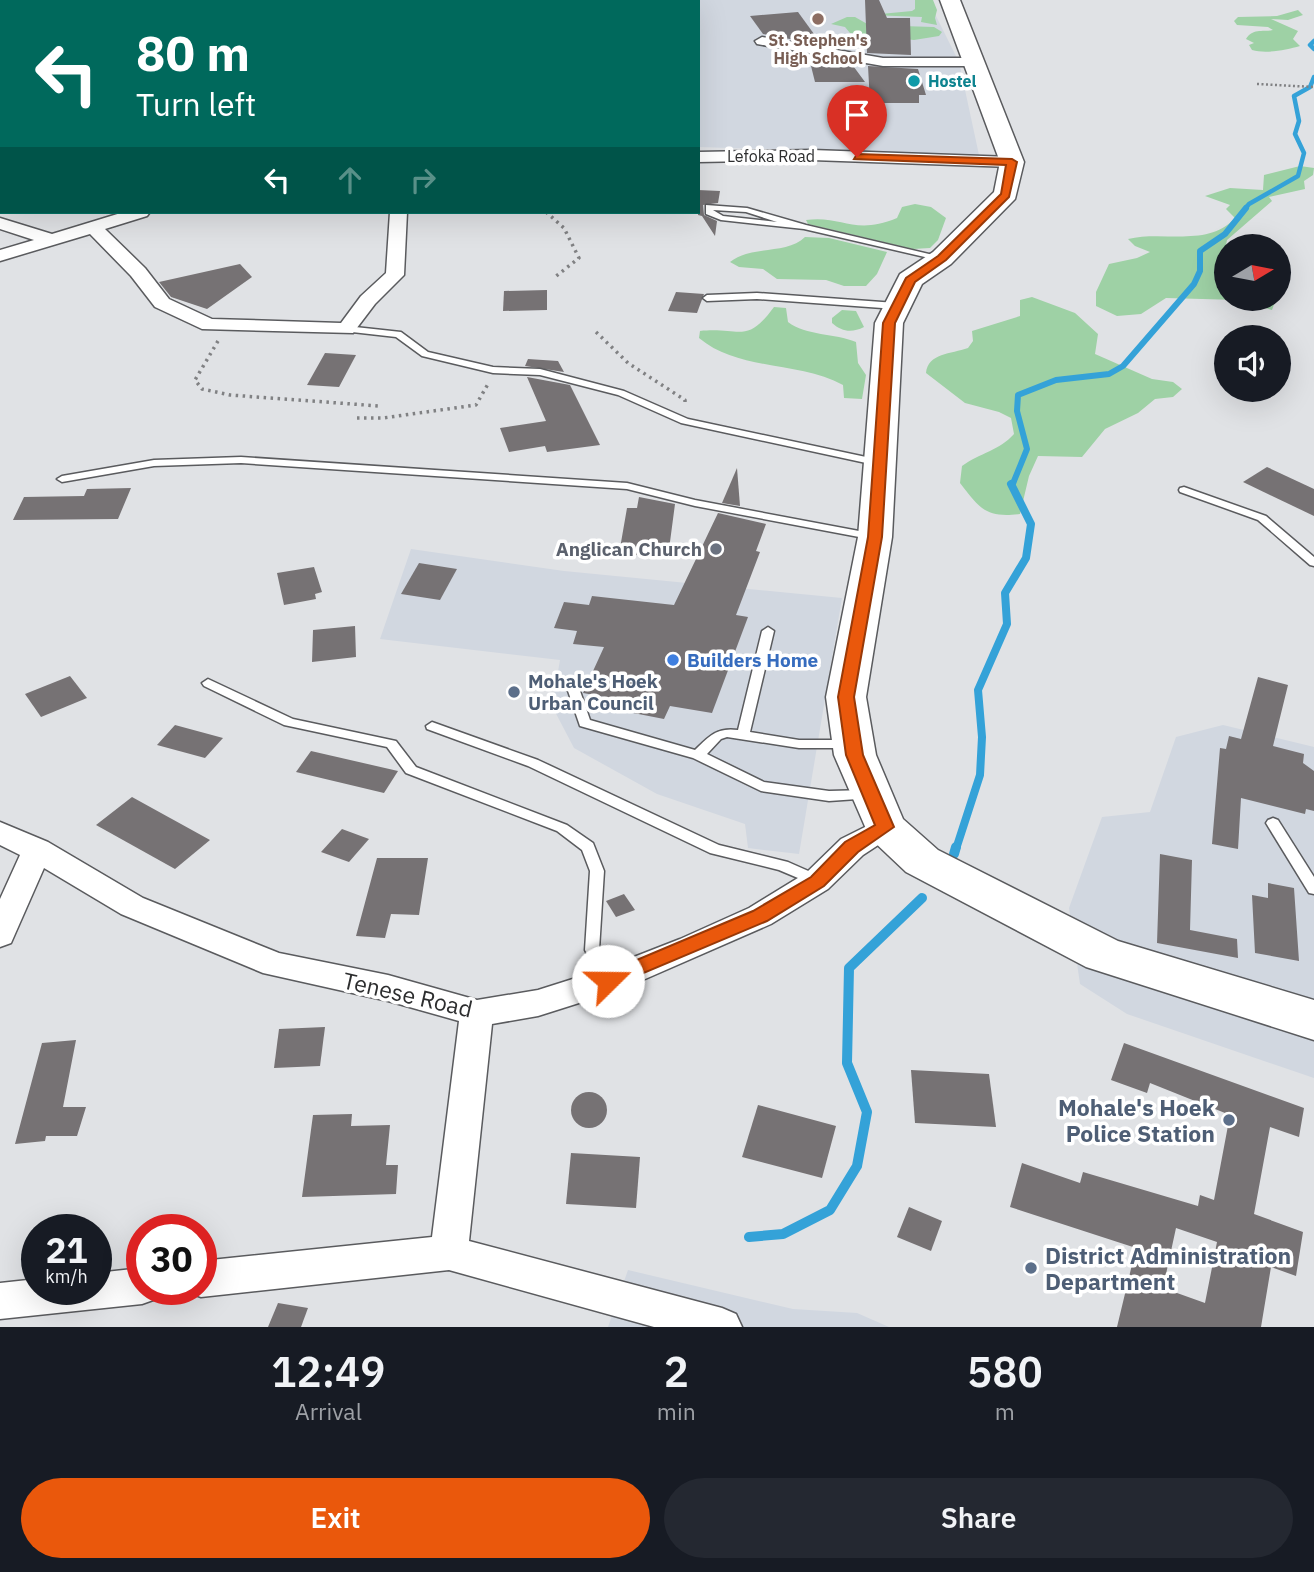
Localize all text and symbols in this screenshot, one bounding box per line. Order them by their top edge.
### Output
marker: St. Stephen's High School [810,11,826,27]
text: 80 m [136,21,250,84]
icon: left [21,28,112,119]
place label: St. Stephen's High School [768,30,868,68]
place label: Hostel [928,71,977,91]
marker: Hostel [906,73,922,89]
text: Turn left [136,83,256,125]
pin [827,85,887,157]
icon: arrive [838,96,876,134]
street label: Lefoka Road [727,146,815,166]
icon: left [258,161,296,199]
icon: ahead [331,161,369,199]
icon: right [404,161,442,199]
north arrow [1214,234,1292,312]
map controls [1214,234,1291,402]
button: sound [1214,325,1291,402]
place label: Anglican Church [556,537,702,561]
marker: Anglican Church [708,541,724,557]
place label: Builders Home [687,648,818,672]
marker: Builders Home [665,652,681,668]
place label: Mohale's Hoek Urban Council [528,669,658,715]
marker: Mohale's Hoek Urban Council [506,684,522,700]
position arrow [571,944,645,1018]
street label: Tenese Road [340,965,476,1023]
place label: Mohale's Hoek Police Station [1058,1092,1216,1148]
marker: Mohale's Hoek Police Station [1221,1112,1237,1128]
speed limit sign: 30 [126,1214,217,1305]
text: 21 [45,1227,88,1273]
place label: District Administration Department [1045,1240,1291,1296]
marker: District Administration Department [1023,1260,1039,1276]
text: km/h [45,1265,88,1288]
text: 12:49 [271,1344,386,1399]
text: 2 [664,1344,689,1399]
text: 580 [967,1344,1043,1399]
text: Arrival [295,1396,362,1426]
text: min [657,1396,696,1426]
text: m [995,1396,1015,1426]
button: Exit [21,1478,650,1558]
button: Share [664,1478,1293,1558]

